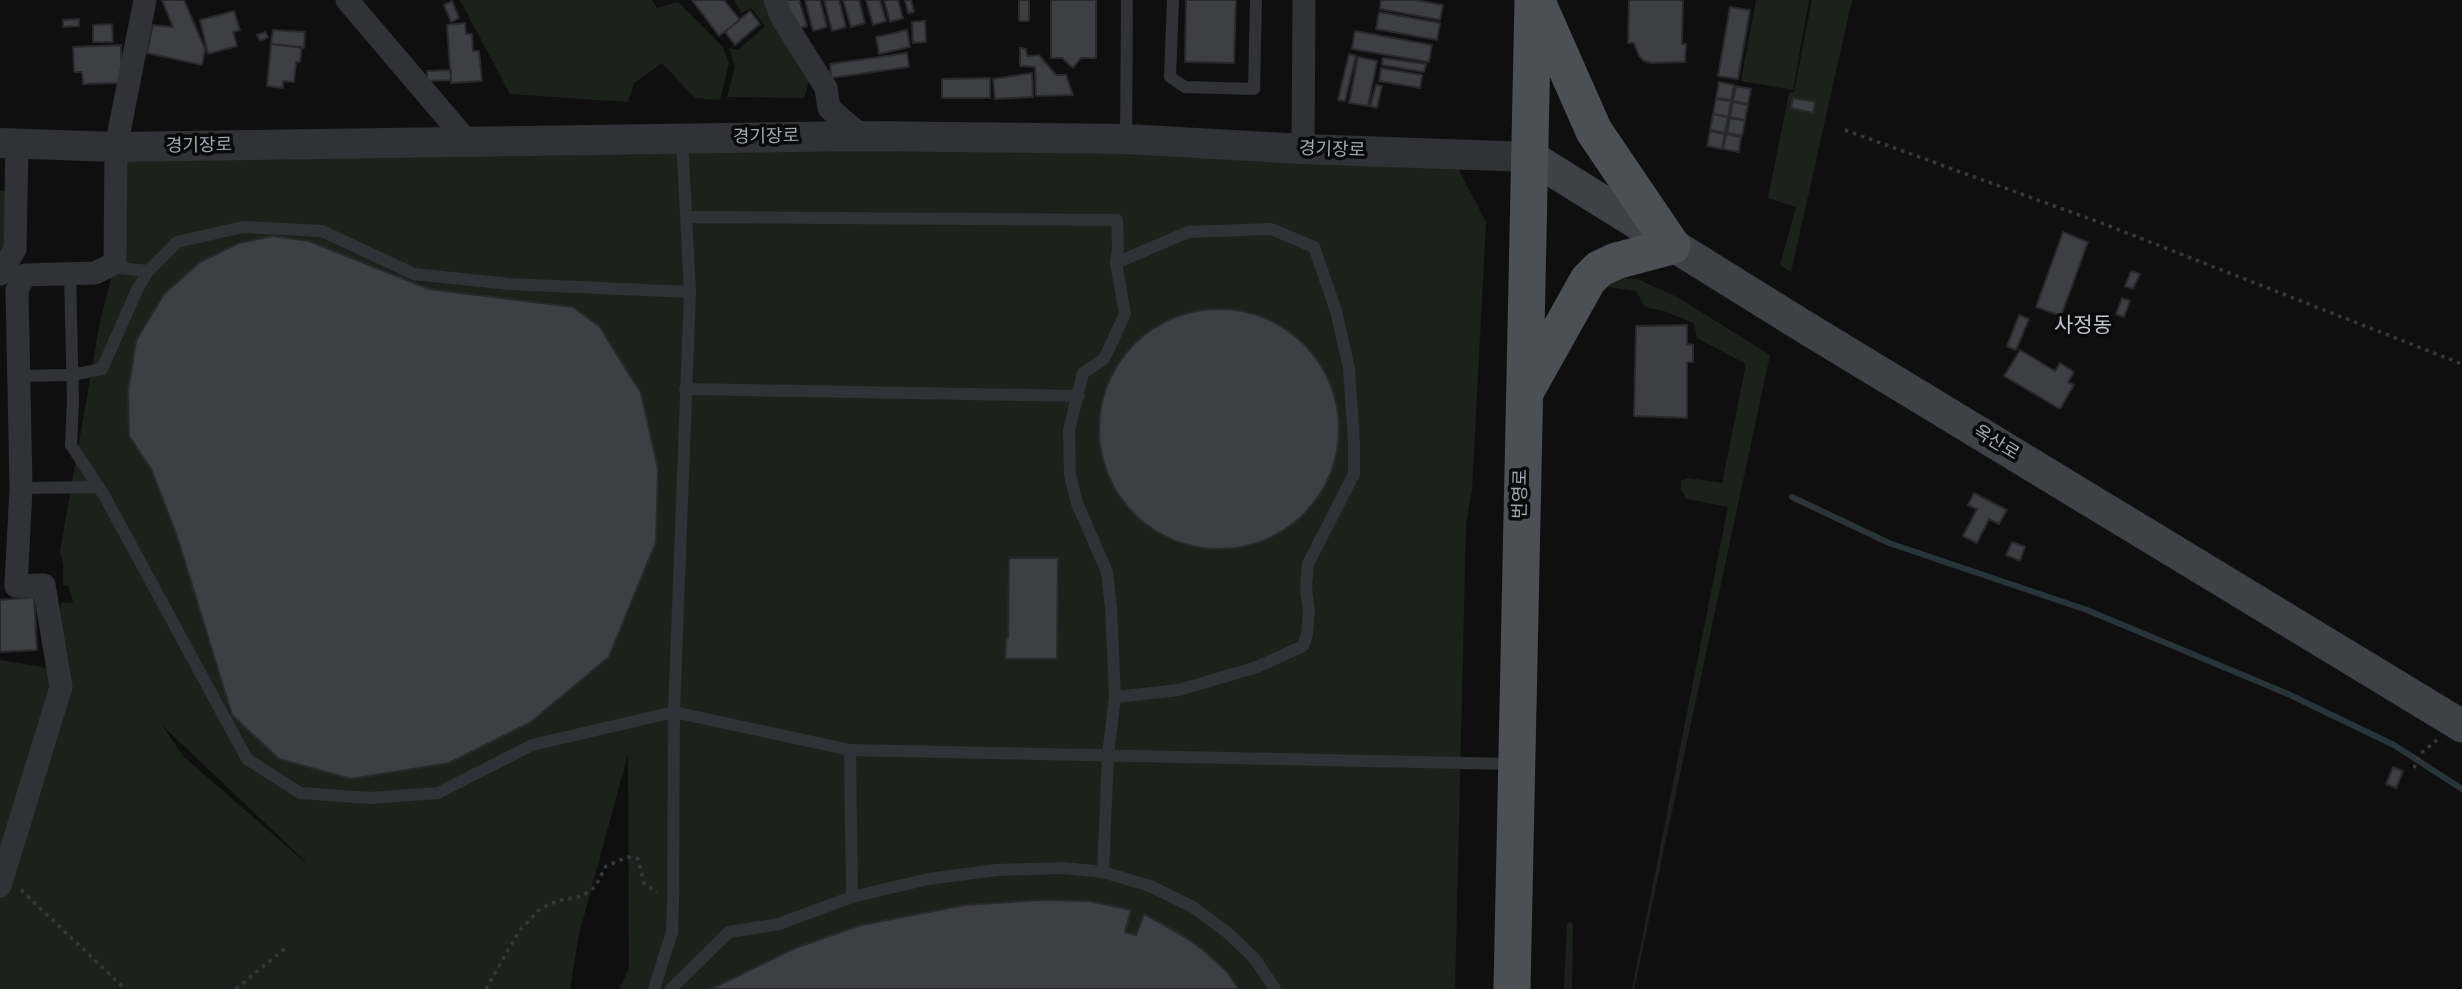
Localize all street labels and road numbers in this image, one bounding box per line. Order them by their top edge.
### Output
street label: 경기장로 [733,126,799,148]
street label: 경기장로 [166,135,232,157]
street label: 경기장로 [1299,138,1365,162]
street label: 옥산로 [1969,421,2023,465]
street label: 번영로 [1510,469,1532,519]

